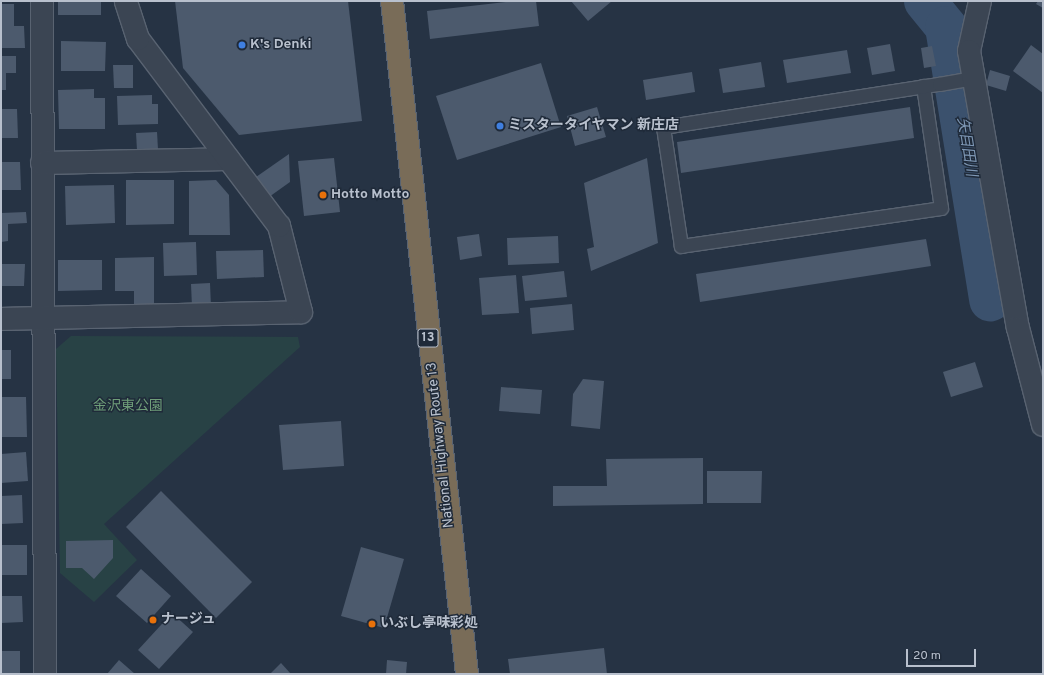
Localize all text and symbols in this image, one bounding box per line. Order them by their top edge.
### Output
place label: K's Denki [250,37,311,53]
marker: K's Denki [237,40,247,50]
water label: 矢目田川 [952,116,980,178]
place label: ミスタータイヤマン 新庄店 [508,118,679,134]
marker: ミスタータイヤマン 新庄店 [495,121,505,131]
place label: Hotto Motto [331,187,409,203]
marker: Hotto Motto [318,190,328,200]
road number: 13 [417,327,439,349]
street label: National Highway Route 13 [424,361,458,529]
park label: 金沢東公園 [93,399,163,415]
place label: ナージュ [161,612,217,628]
marker: ナージュ [148,615,158,625]
place label: いぶし亭味彩処 [380,616,478,632]
marker: いぶし亭味彩処 [367,619,377,629]
scale bar [908,641,978,667]
text: 20 m [913,648,941,664]

